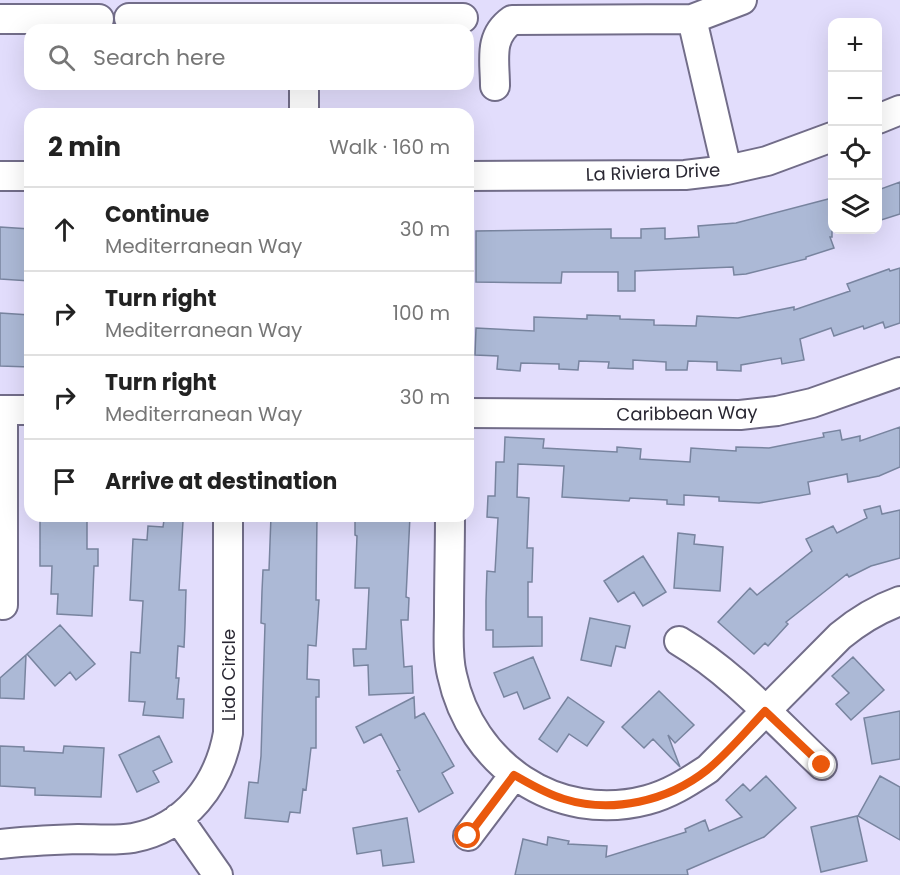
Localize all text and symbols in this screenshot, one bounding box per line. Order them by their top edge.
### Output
map controls [828,18,882,234]
button: + [828,18,882,72]
search box [24,24,474,90]
icon: search [45,41,78,74]
text: Search here [93,42,226,73]
button: − [828,72,882,126]
button: locate [828,126,882,180]
text: 2 min [48,129,121,165]
text: Walk · 160 m [329,133,450,161]
street label: La Riviera Drive [585,157,721,187]
button: layers [828,180,882,234]
text: Continue [105,199,209,230]
icon: ahead [48,213,81,246]
text: 30 m [400,215,450,243]
text: Mediterranean Way [105,232,302,260]
text: Turn right [105,283,216,314]
icon: right [48,297,81,330]
text: 100 m [393,299,450,327]
text: Mediterranean Way [105,316,302,344]
text: Turn right [105,367,216,398]
icon: right [48,381,81,414]
text: 30 m [400,383,450,411]
street label: Caribbean Way [616,399,758,427]
text: Mediterranean Way [105,400,302,428]
icon: arrive [48,465,81,498]
text: Arrive at destination [105,466,337,497]
street label: Lido Circle [216,629,241,721]
route end [808,751,834,777]
route start [454,822,480,848]

